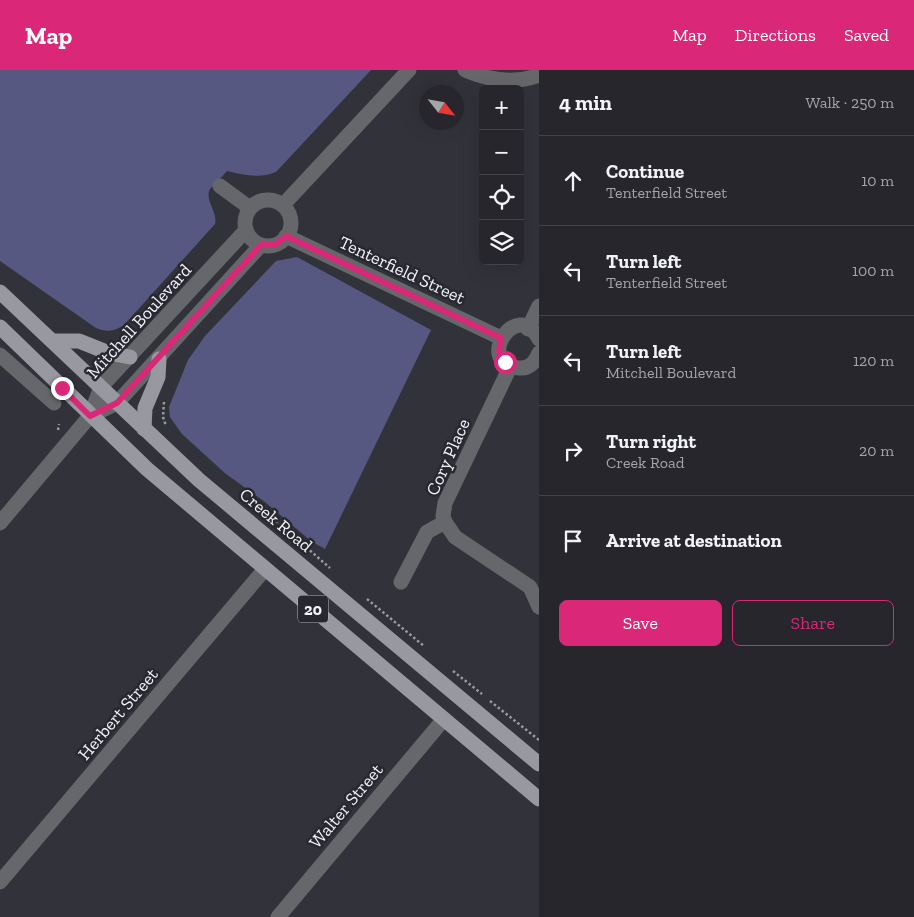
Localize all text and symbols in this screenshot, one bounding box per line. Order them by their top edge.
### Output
text: Map [25,21,72,50]
text: Map [672,24,707,46]
text: Directions [735,24,816,46]
text: Saved [844,24,889,46]
north arrow [419,85,464,130]
map controls [479,85,524,265]
button: + [479,85,524,130]
text: 4 min [559,90,612,115]
text: Walk · 250 m [806,93,894,112]
button: − [479,130,524,175]
text: Continue [606,160,684,183]
icon: ahead [559,167,587,195]
text: 10 m [861,171,894,190]
button: locate [479,175,524,220]
text: Tenterfield Street [606,183,727,202]
button: layers [479,220,524,265]
street label: Tenterfield Street [336,231,469,309]
text: Turn left [606,250,681,273]
icon: left [559,257,587,285]
street label: Mitchell Boulevard [82,259,196,383]
text: 100 m [852,261,894,280]
text: Tenterfield Street [606,273,727,292]
text: Turn left [606,340,681,363]
icon: left [559,347,587,375]
route start [494,351,517,374]
text: 120 m [853,351,894,370]
text: Mitchell Boulevard [606,363,736,382]
route end [51,377,74,400]
street label: Cory Place [421,415,475,499]
text: Turn right [606,430,696,453]
icon: right [559,437,587,465]
text: 20 m [859,441,894,460]
text: Creek Road [606,453,684,472]
street label: Creek Road [235,483,317,557]
icon: arrive [559,527,587,555]
text: Arrive at destination [606,529,782,552]
road number: 20 [298,596,328,622]
button: Save [559,600,722,646]
button: Share [732,600,894,646]
street label: Herbert Street [73,663,163,764]
street label: Walter Street [304,759,388,853]

